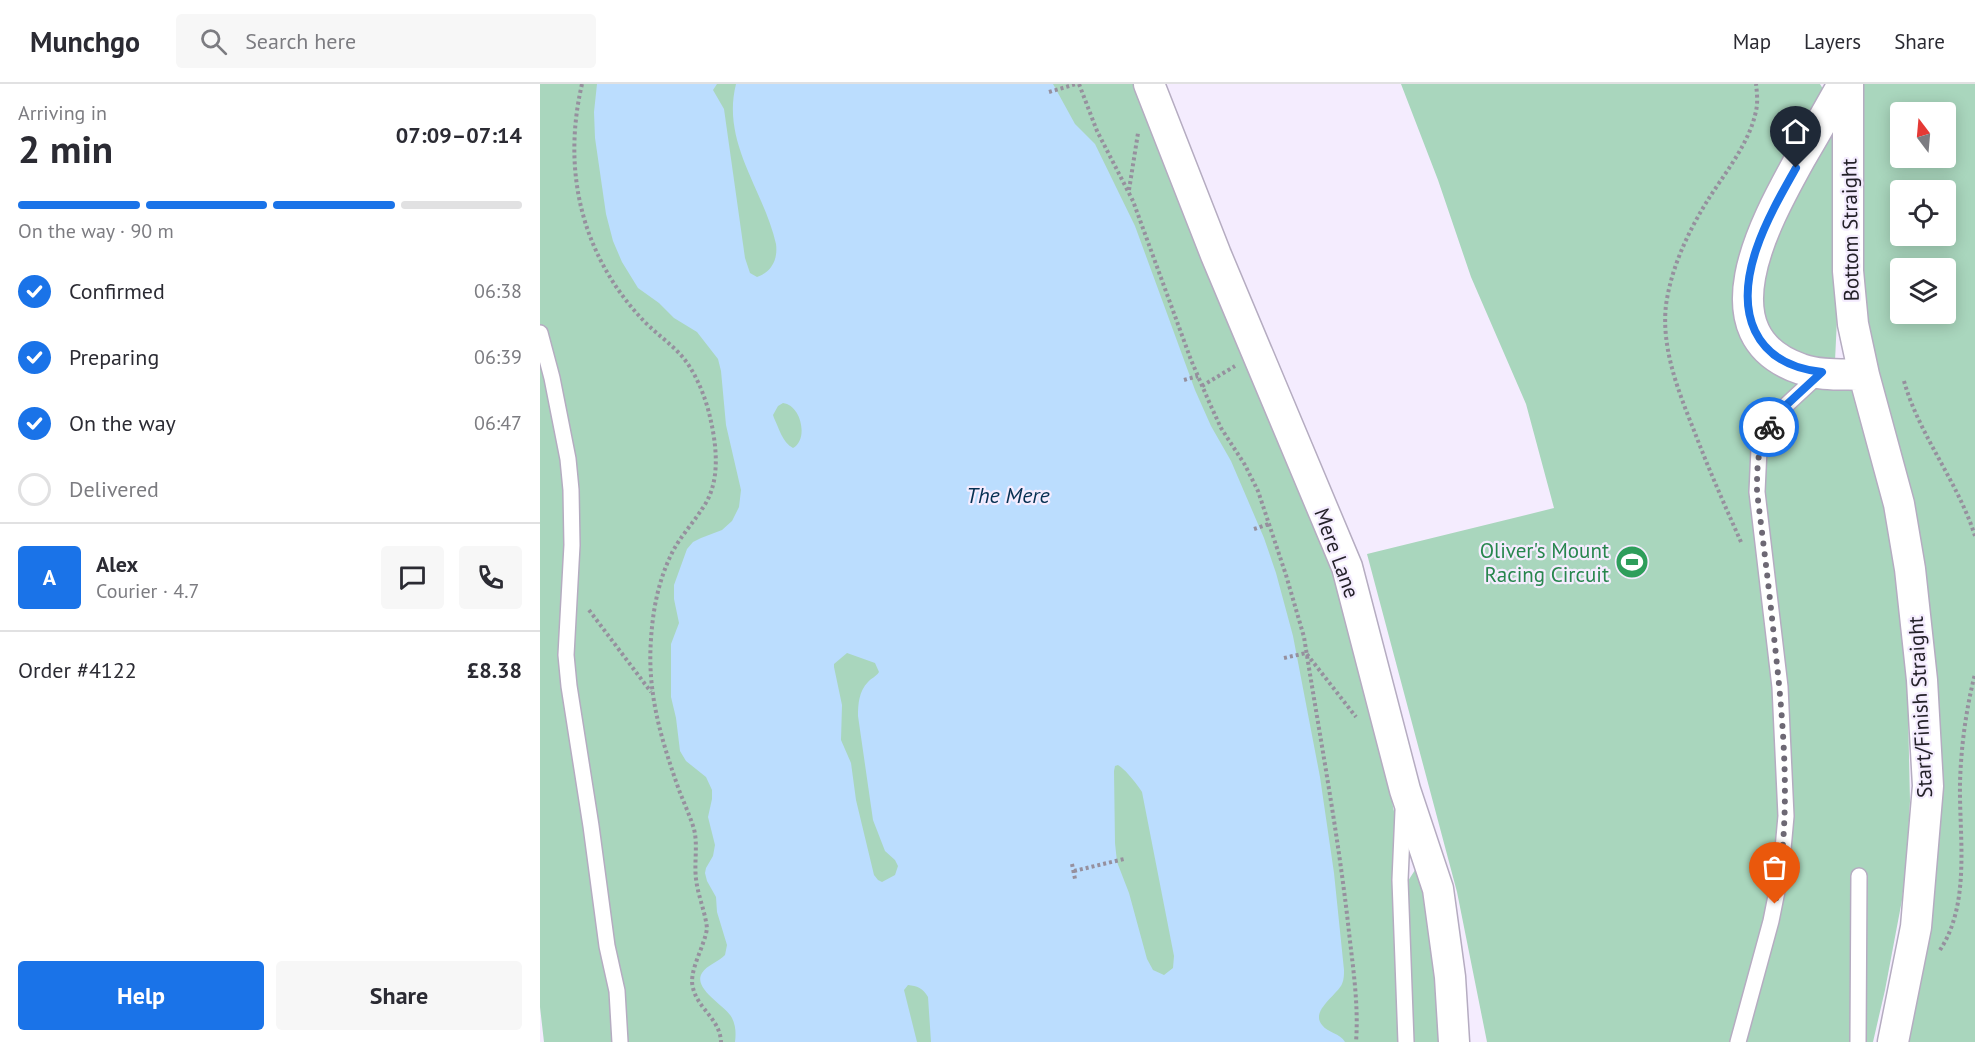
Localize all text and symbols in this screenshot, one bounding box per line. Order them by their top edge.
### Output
search box [176,14,596,68]
text: Munchgo [30,23,140,60]
icon: search [197,25,230,58]
text: Search here [245,27,356,55]
text: Map [1733,28,1771,55]
text: Layers [1804,28,1861,55]
text: Share [1894,28,1945,55]
text: Arriving in [18,100,107,126]
north arrow [1890,102,1956,168]
map controls [1890,102,1956,324]
pin [1770,106,1821,168]
icon: home [1779,115,1812,148]
text: 07:09–07:14 [396,121,522,149]
text: 2 min [18,123,113,174]
street label: Bottom Straight [1835,158,1865,302]
button: locate [1890,180,1956,246]
text: On the way · 90 m [18,218,174,244]
button: layers [1890,258,1956,324]
icon: check [18,275,51,308]
text: Confirmed [69,277,165,305]
text: 06:38 [474,278,522,304]
icon: check [18,341,51,374]
text: Preparing [69,343,159,371]
text: 06:39 [474,344,522,370]
courier [1739,397,1799,457]
icon: check [18,407,51,440]
text: On the way [69,409,176,437]
text: 06:47 [474,410,522,436]
icon: bike [1753,411,1786,444]
text: Delivered [69,475,159,503]
water label: The Mere [966,481,1051,509]
street label: Mere Lane [1308,504,1366,602]
place label: Oliver's Mount Racing Circuit [1480,537,1609,588]
sports icon: Oliver's Mount Racing Circuit [1614,544,1650,580]
button: chat [381,546,444,609]
button: phone [459,546,522,609]
text: Alex [96,550,138,578]
text: A [43,563,56,591]
text: Courier · 4.7 [96,578,199,604]
street label: Start/Finish Straight [1902,615,1938,799]
text: Order #4122 [18,656,137,684]
text: £8.38 [467,656,522,684]
pin [1749,842,1800,904]
icon: bag [1758,851,1791,884]
button: Help [18,961,264,1030]
button: Share [276,961,522,1030]

